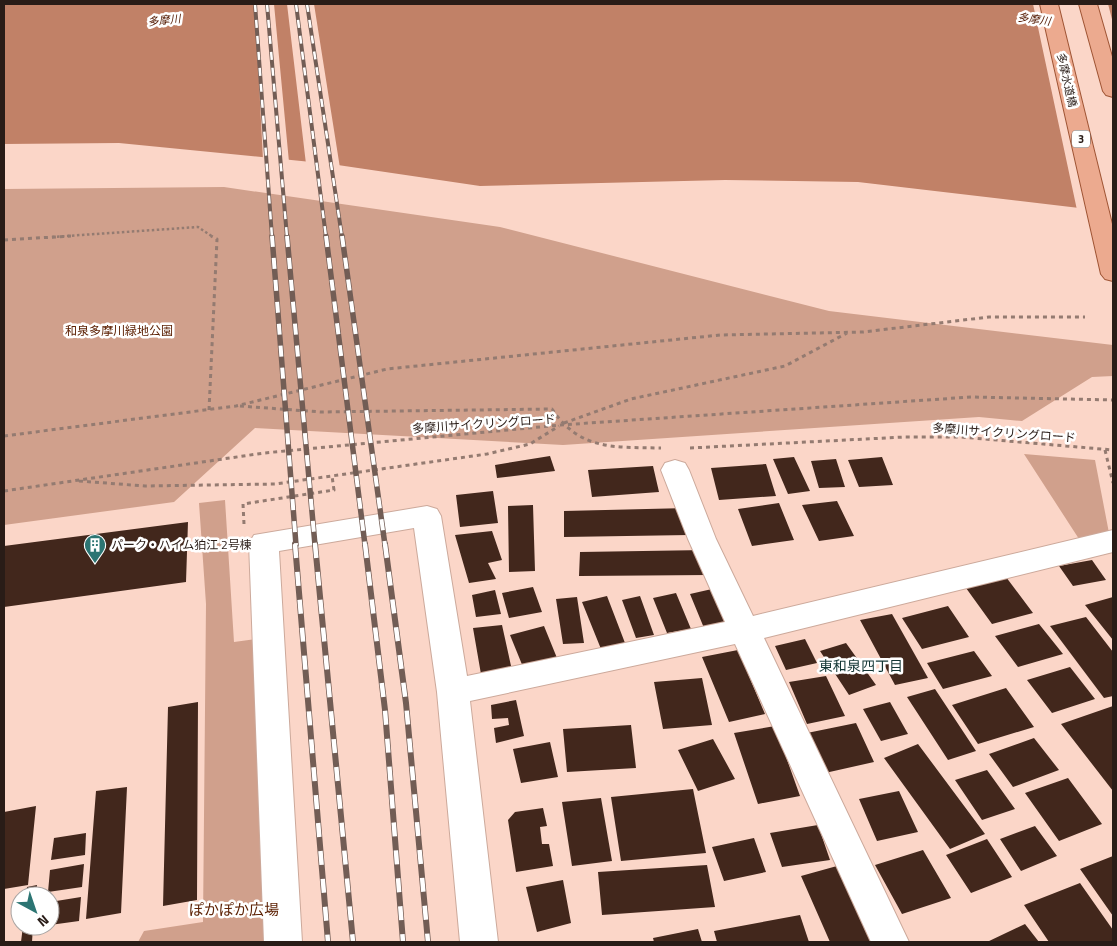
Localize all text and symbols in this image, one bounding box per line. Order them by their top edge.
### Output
water label: 多摩川 [1017,9,1052,29]
water label: 多摩川 [147,10,182,30]
street label: 多摩水道橋 [1053,51,1081,109]
road number: 3 [1072,130,1090,148]
park label: 和泉多摩川緑地公園 [65,321,173,340]
street label: 多摩川サイクリングロード [412,409,556,438]
street label: 多摩川サイクリングロード [932,418,1076,447]
building icon: パーク・ハイム狛江 2号棟 [83,533,107,564]
place label: パーク・ハイム狛江 2号棟 [111,535,252,554]
district label: 東和泉四丁目 [819,655,903,676]
north arrow [10,886,60,936]
park label: ぽかぽか広場 [189,898,279,921]
text: N [33,910,54,933]

